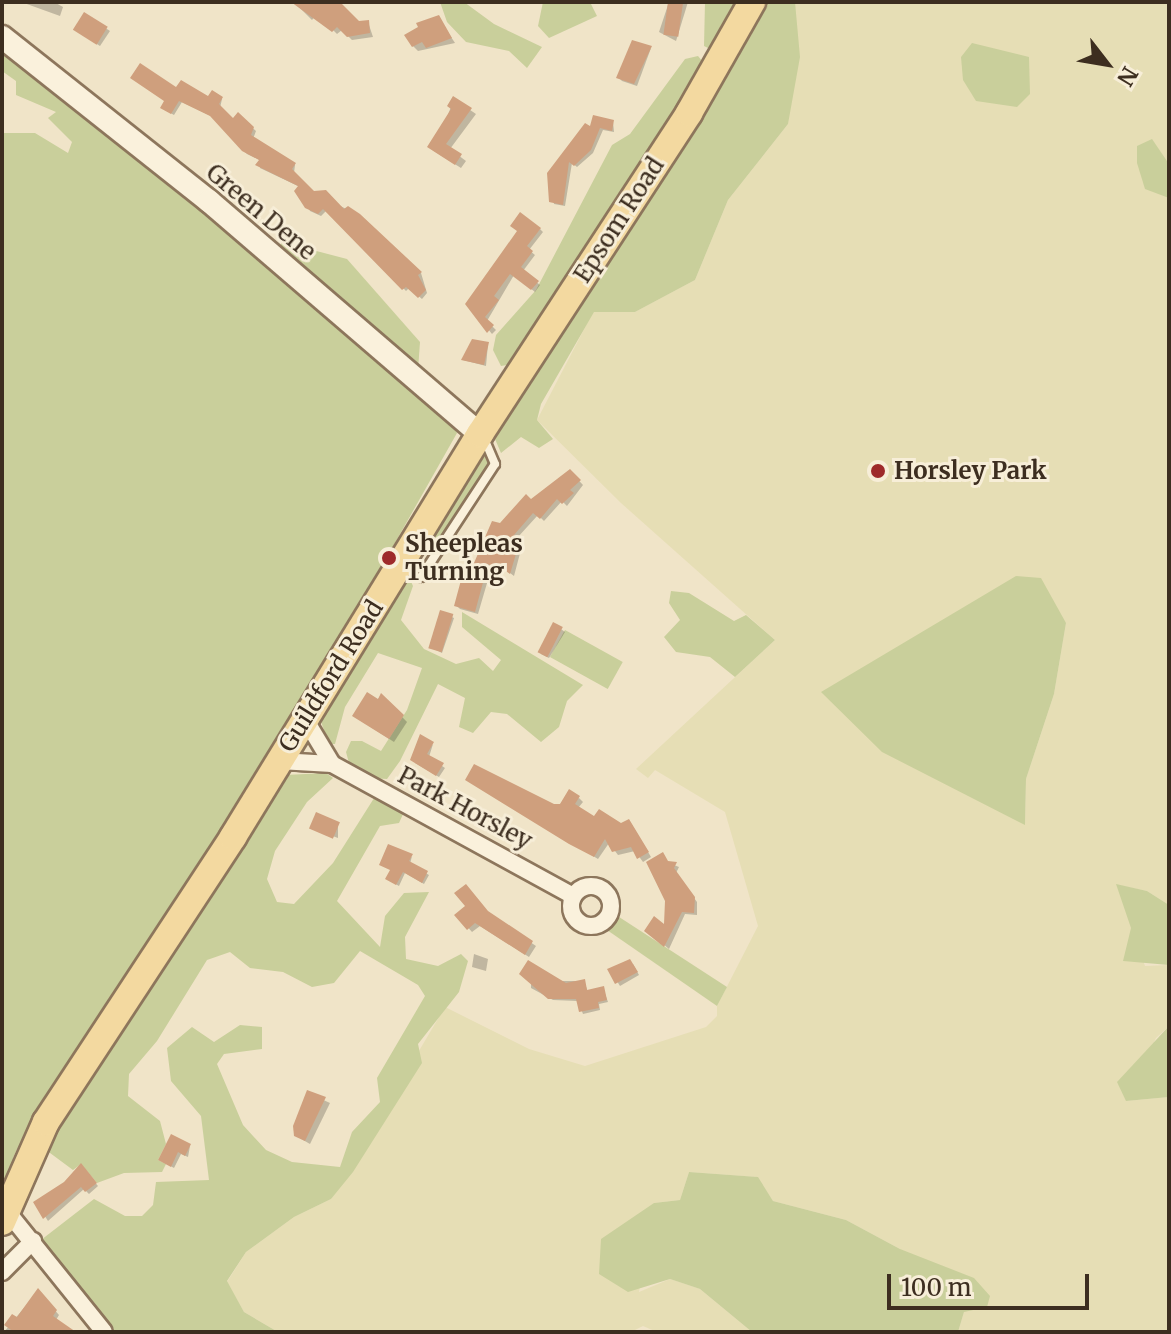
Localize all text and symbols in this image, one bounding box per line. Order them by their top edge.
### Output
north arrow [1067,24,1147,104]
text: N [1111,62,1144,91]
street label: Epsom Road [568,152,670,288]
street label: Green Dene [200,158,322,266]
place label: Horsley Park [894,457,1046,485]
marker: Horsley Park [869,462,887,480]
place label: Sheepleas Turning [405,530,523,586]
marker: Sheepleas Turning [380,549,398,567]
street label: Guildford Road [273,595,389,757]
street label: Park Horsley [393,761,537,855]
scale bar [891,1258,1093,1308]
text: 100 m [901,1272,971,1303]

